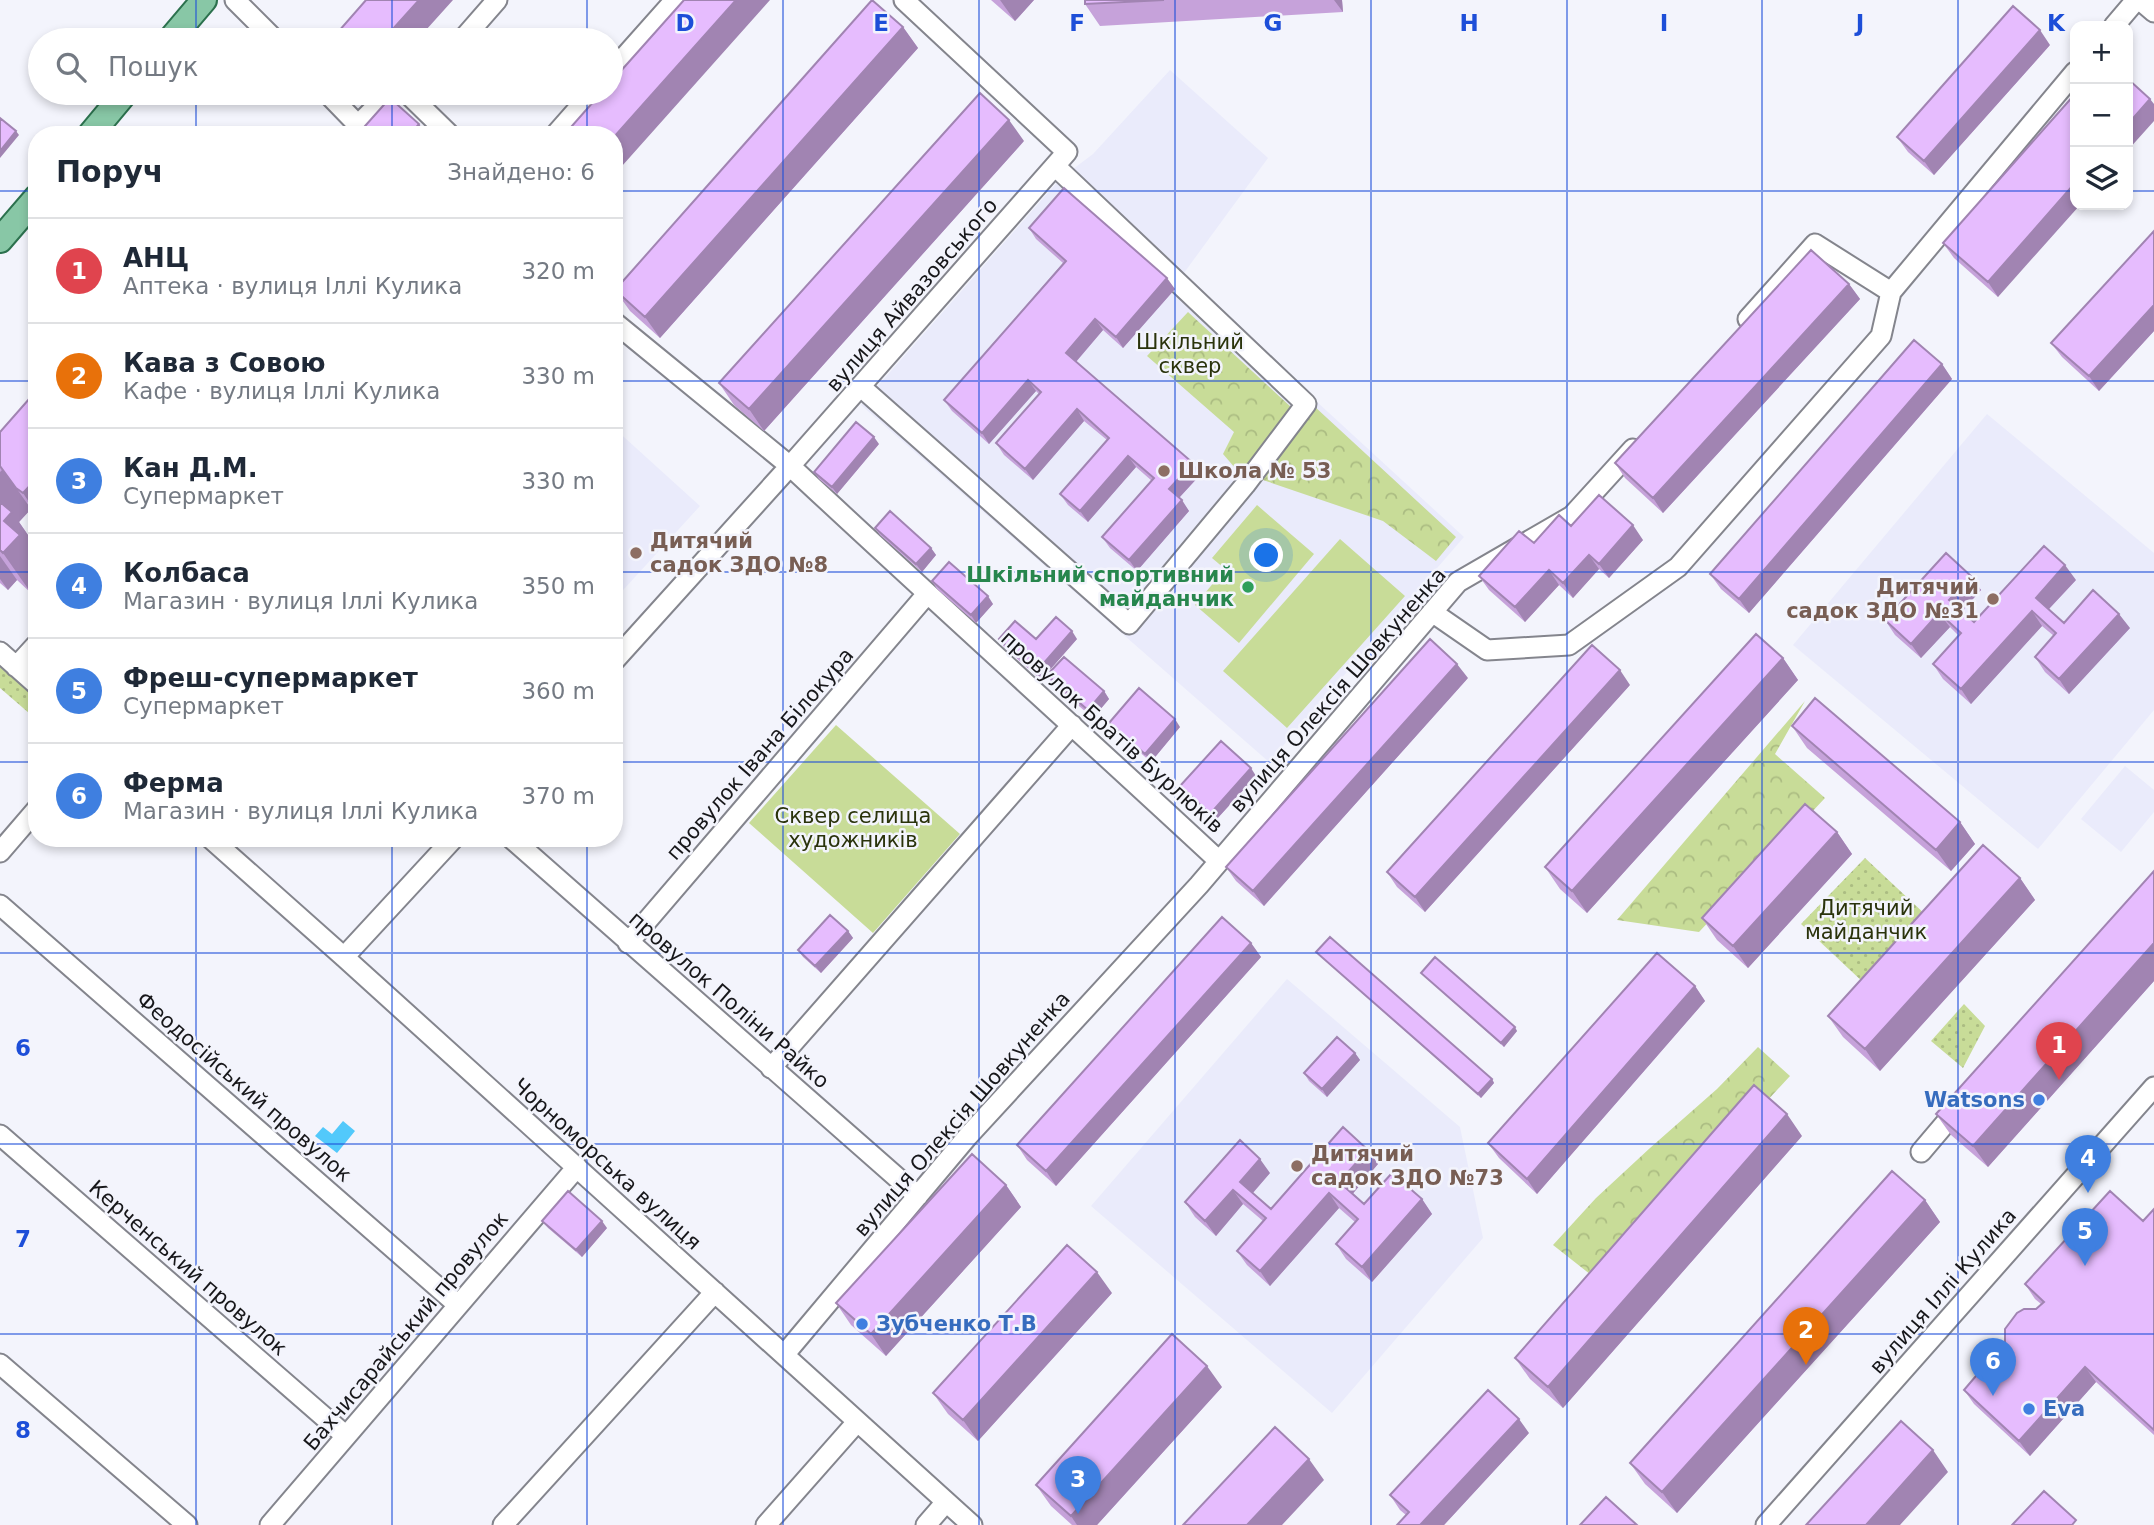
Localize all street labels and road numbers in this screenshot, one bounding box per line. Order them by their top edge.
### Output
street label: вулиця Айвазовського [821,193,1003,397]
street label: вулиця Олексія Шовкуненка [1225,563,1451,817]
street label: провулок Братів Бурлюків [996,626,1228,838]
street label: провулок Івана Білокура [661,643,859,865]
street label: провулок Поліни Райко [624,907,834,1093]
street label: Феодосійський провулок [132,987,356,1187]
street label: вулиця Олексія Шовкуненка [849,987,1075,1241]
street label: Чорноморська вулиця [508,1073,706,1255]
street label: Керченський провулок [84,1175,292,1361]
street label: вулиця Іллі Кулика [1865,1204,2021,1378]
street label: Бахчисарайський провулок [299,1207,513,1455]

